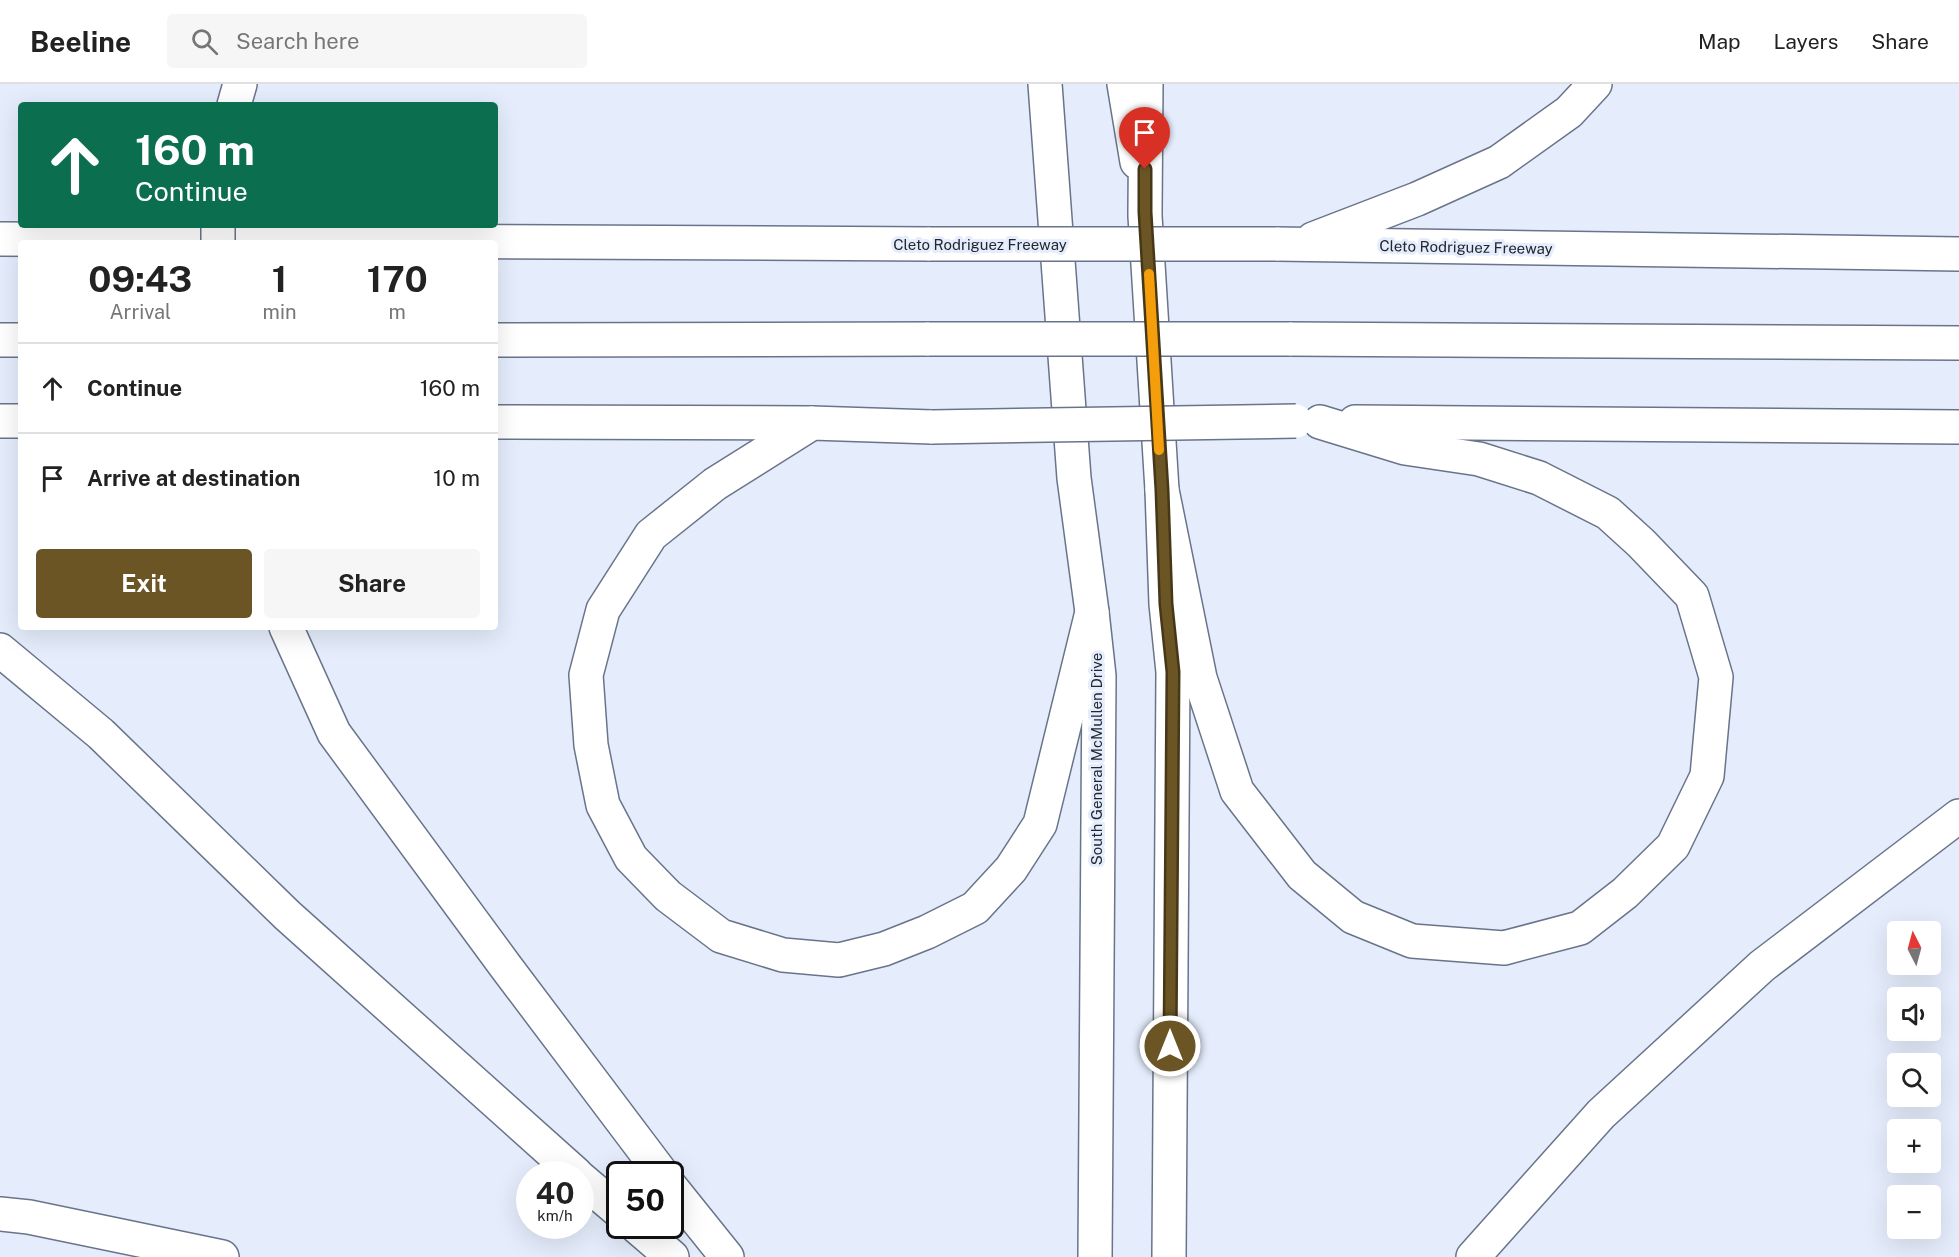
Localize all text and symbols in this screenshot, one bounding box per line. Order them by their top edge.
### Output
search box [167,14,587,68]
text: Beeline [30,25,131,58]
icon: search [188,25,221,58]
text: Search here [236,28,360,54]
text: Map [1698,29,1741,54]
text: Layers [1774,29,1838,54]
text: Share [1871,29,1929,54]
pin [1119,107,1170,169]
icon: arrive [1128,116,1161,149]
text: 160 m [135,125,255,174]
icon: ahead [36,126,114,204]
text: Continue [135,175,248,207]
street label: Cleto Rodriguez Freeway [893,236,1067,253]
street label: Cleto Rodriguez Freeway [1379,237,1553,257]
text: 09:43 [88,258,192,300]
text: 1 [272,258,287,300]
text: 170 [367,258,428,300]
text: Arrival [109,300,171,324]
text: min [263,300,297,324]
text: m [389,300,406,324]
icon: ahead [36,372,69,405]
text: Continue [87,375,182,401]
text: 160 m [420,375,480,401]
icon: arrive [36,462,69,495]
text: Arrive at destination [87,465,300,491]
text: 10 m [433,465,480,491]
button: Exit [36,549,252,618]
button: Share [264,549,480,618]
street label: South General McMullen Drive [1088,653,1105,865]
north arrow [1887,921,1941,975]
map controls [1887,921,1941,1239]
button: sound [1887,987,1941,1041]
position arrow [1138,1014,1202,1078]
button: search [1887,1053,1941,1107]
button: + [1887,1119,1941,1173]
speed limit sign: 50 [606,1161,684,1239]
text: 40 [535,1175,575,1211]
button: − [1887,1185,1941,1239]
text: km/h [537,1207,573,1224]

